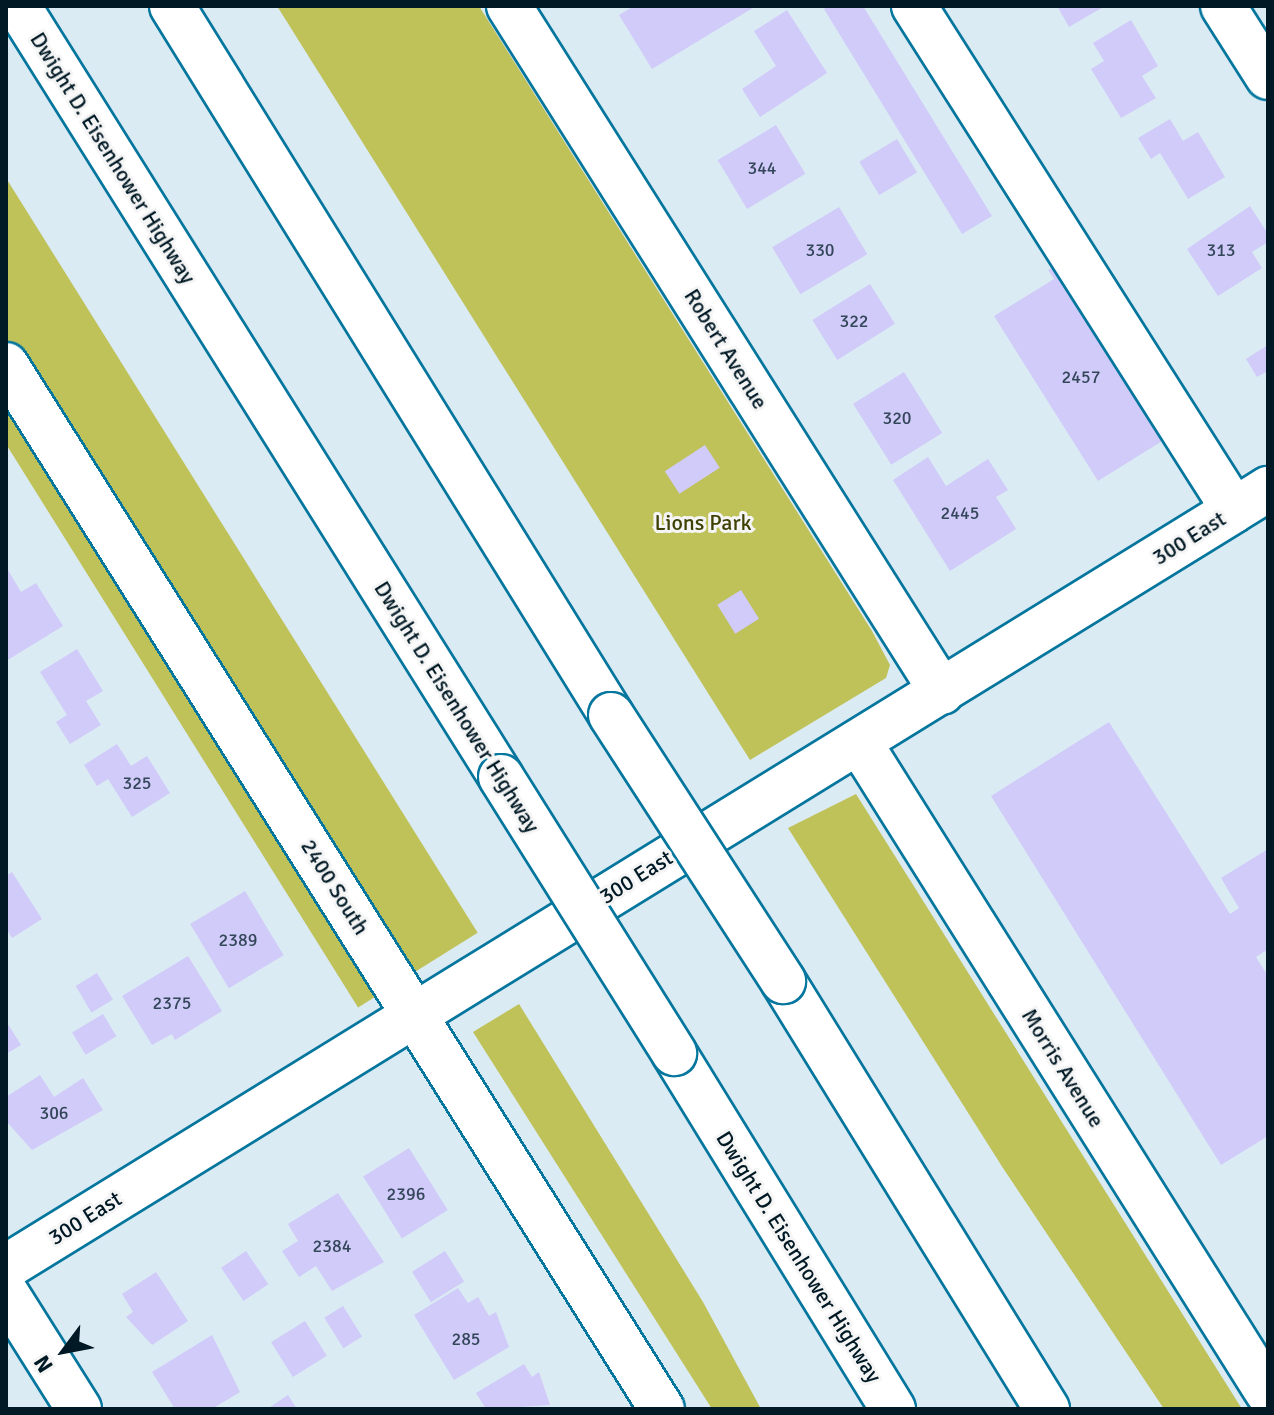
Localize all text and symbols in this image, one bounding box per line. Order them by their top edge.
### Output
street label: Dwight D. Eisenhower Highway [25,27,201,289]
house number: 344 [747,157,777,179]
house number: 330 [805,239,835,261]
house number: 313 [1206,239,1236,261]
street label: Robert Avenue [679,284,773,414]
house number: 322 [839,310,869,332]
house number: 2457 [1062,366,1100,388]
house number: 320 [882,407,912,429]
house number: 2445 [941,502,979,524]
street label: 300 East [1148,505,1230,571]
park label: Lions Park [654,510,752,536]
street label: Dwight D. Eisenhower Highway [369,576,545,838]
house number: 325 [122,772,152,794]
street label: 2400 South [295,834,375,940]
street label: 300 East [595,844,677,910]
house number: 2389 [219,929,257,951]
house number: 2375 [153,992,191,1014]
street label: Morris Avenue [1016,1004,1110,1132]
house number: 306 [39,1102,69,1124]
street label: Dwight D. Eisenhower Highway [711,1126,887,1388]
house number: 2396 [387,1183,425,1205]
street label: 300 East [44,1185,126,1251]
house number: 2384 [313,1235,351,1257]
north arrow [24,1311,104,1391]
house number: 285 [451,1328,481,1350]
text: N [28,1350,59,1378]

